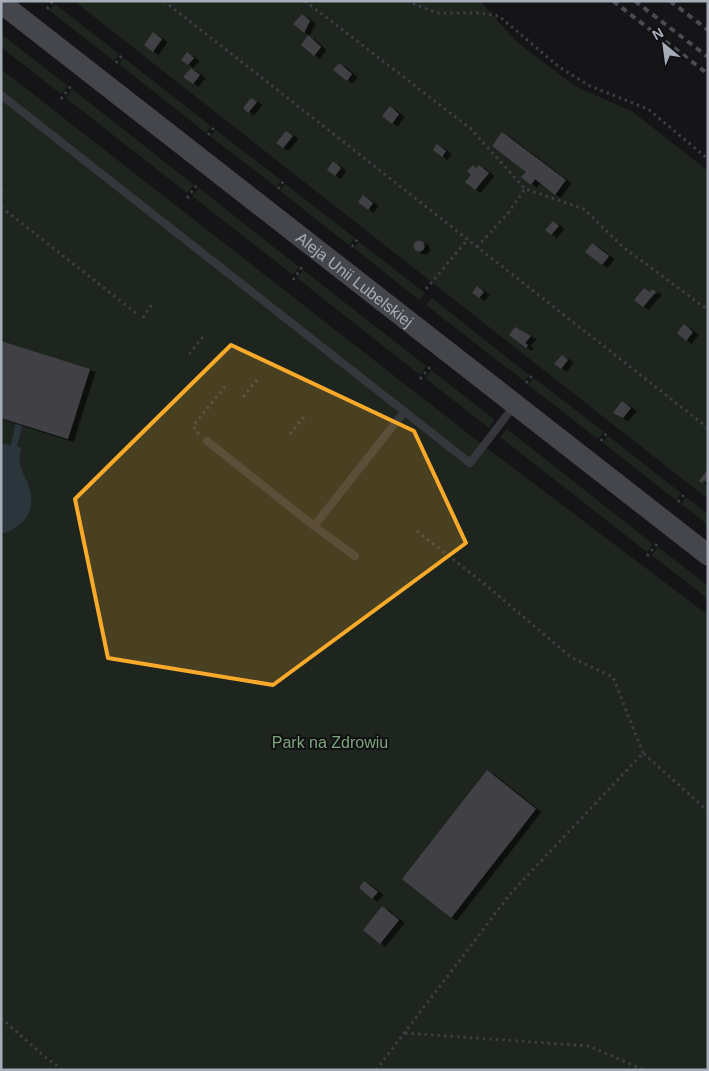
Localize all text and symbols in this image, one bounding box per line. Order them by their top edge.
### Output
north arrow [639,20,689,70]
text: N [649,24,666,43]
street label: Aleja Unii Lubelskiej [293,229,417,330]
park label: Park na Zdrowiu [272,734,388,751]

